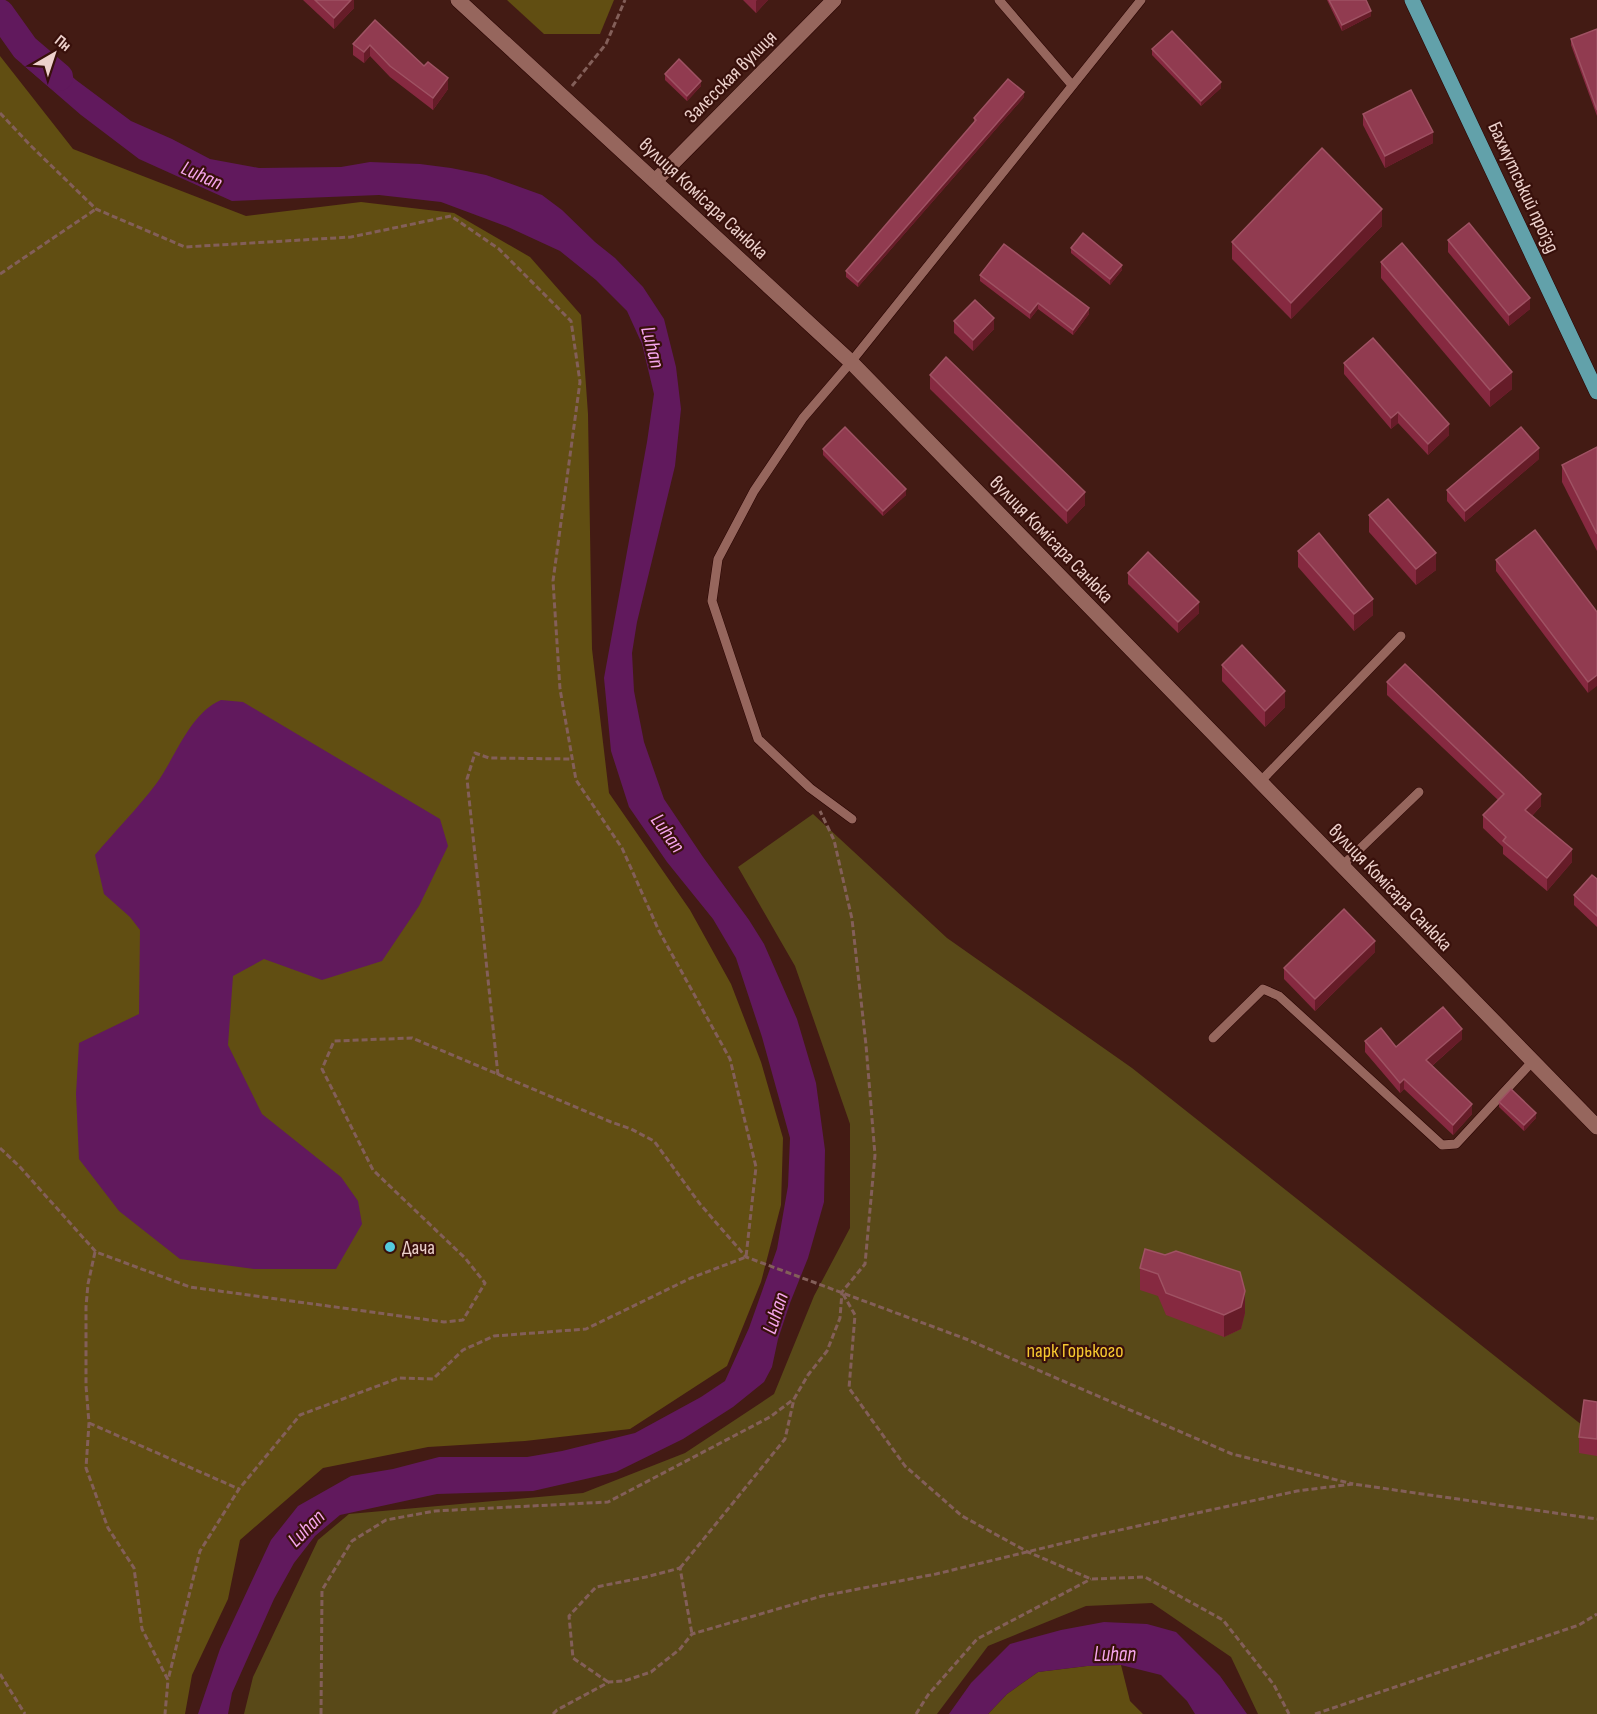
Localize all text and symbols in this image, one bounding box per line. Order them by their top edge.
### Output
north arrow [24,24,84,84]
street label: Залєсская вулиця [679,25,782,128]
text: Пн [51,31,74,56]
street label: Бахмутський проїзд [1482,118,1564,257]
street label: вулиця Комісара Санюка [634,133,773,265]
water label: Luhan [177,155,226,196]
water label: Luhan [635,324,670,371]
street label: вулиця Комісара Санюка [984,471,1118,608]
water label: Luhan [645,809,690,858]
street label: вулиця Комісара Санюка [1323,819,1457,956]
place label: Дача [402,1236,435,1260]
marker: Дача [383,1240,397,1254]
water label: Luhan [757,1289,794,1337]
park label: парк Горького [1026,1339,1124,1363]
water label: Luhan [283,1504,330,1552]
water label: Luhan [1094,1642,1136,1667]

